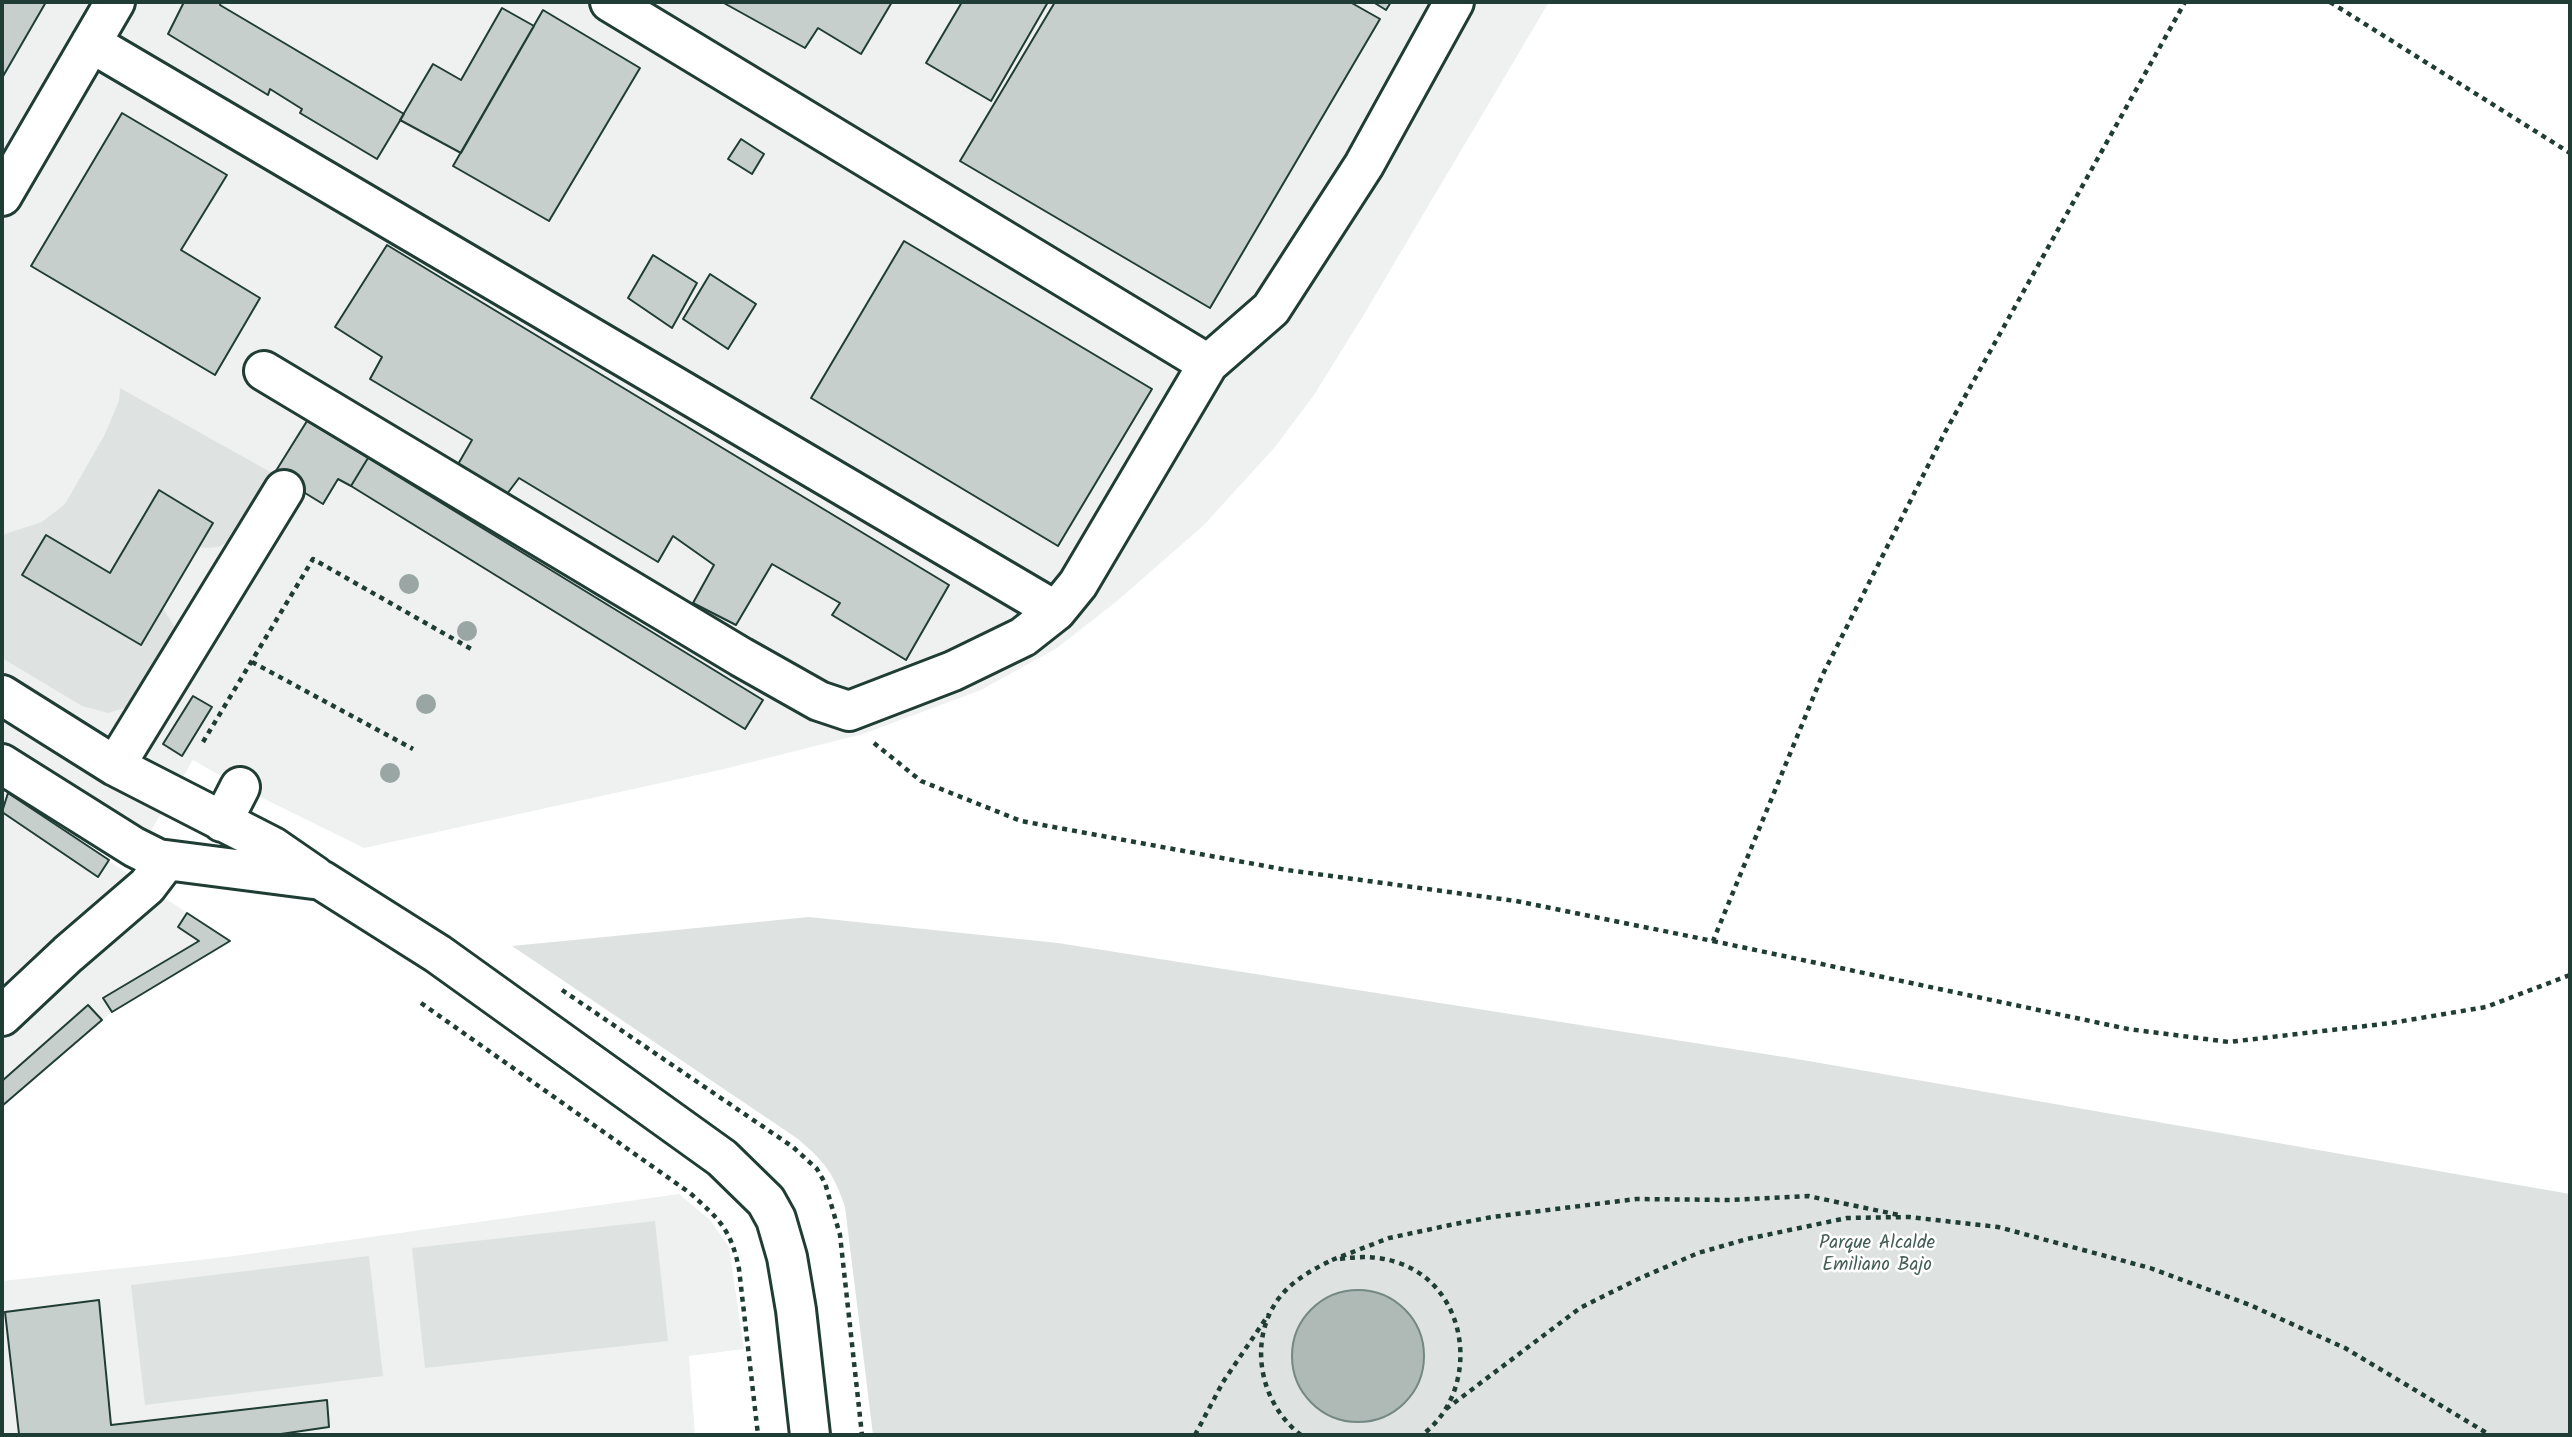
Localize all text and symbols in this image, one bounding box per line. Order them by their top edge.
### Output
park label: Parque Alcalde Emiliano Bajo [1819,1234,1935,1278]

